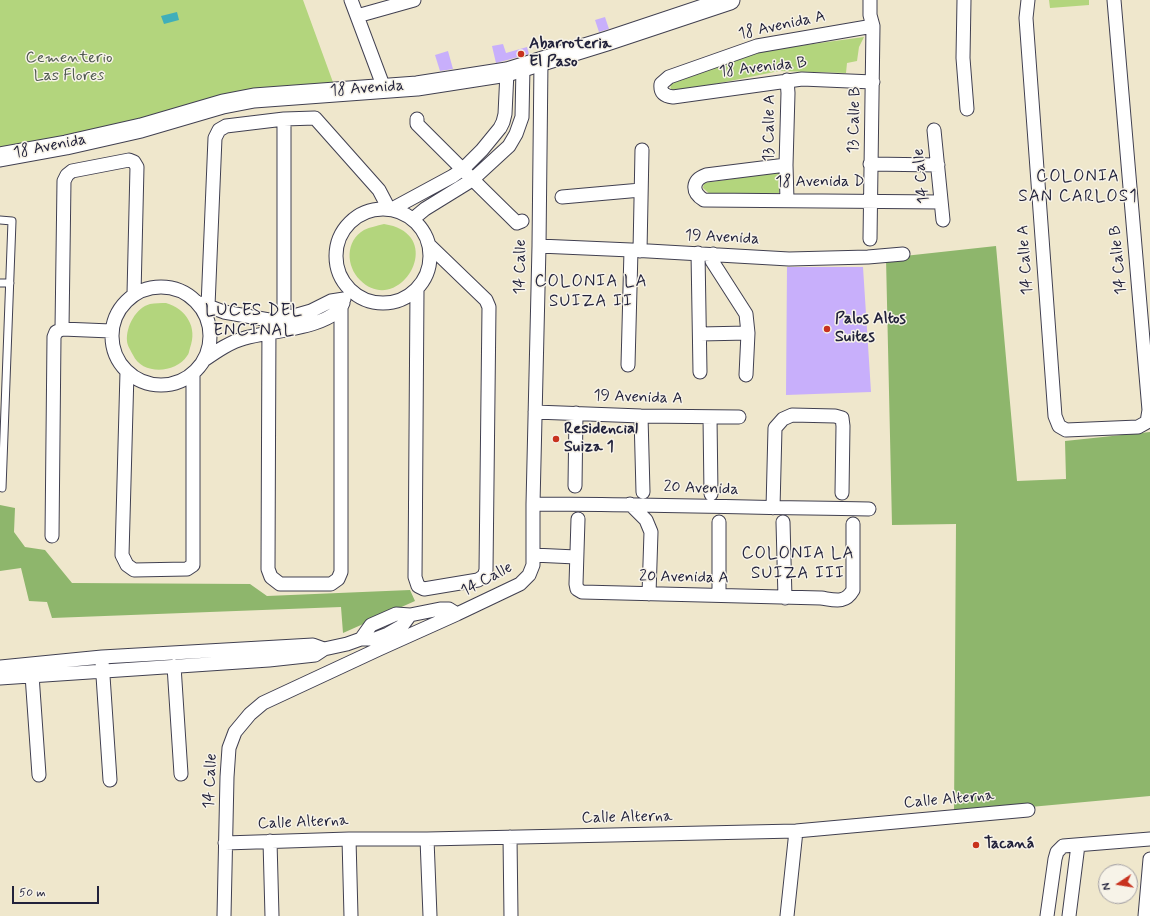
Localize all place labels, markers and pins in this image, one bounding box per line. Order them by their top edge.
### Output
place label: Abarroteria El Paso [529,35,611,73]
marker: Abarroteria El Paso [516,49,526,59]
place label: Palos Altos Suites [835,310,906,348]
marker: Palos Altos Suites [822,324,832,334]
place label: Residencial Suiza 1 [564,420,638,458]
marker: Residencial Suiza 1 [551,434,561,444]
place label: Tacaná [984,835,1034,855]
marker: Tacaná [971,840,981,850]

